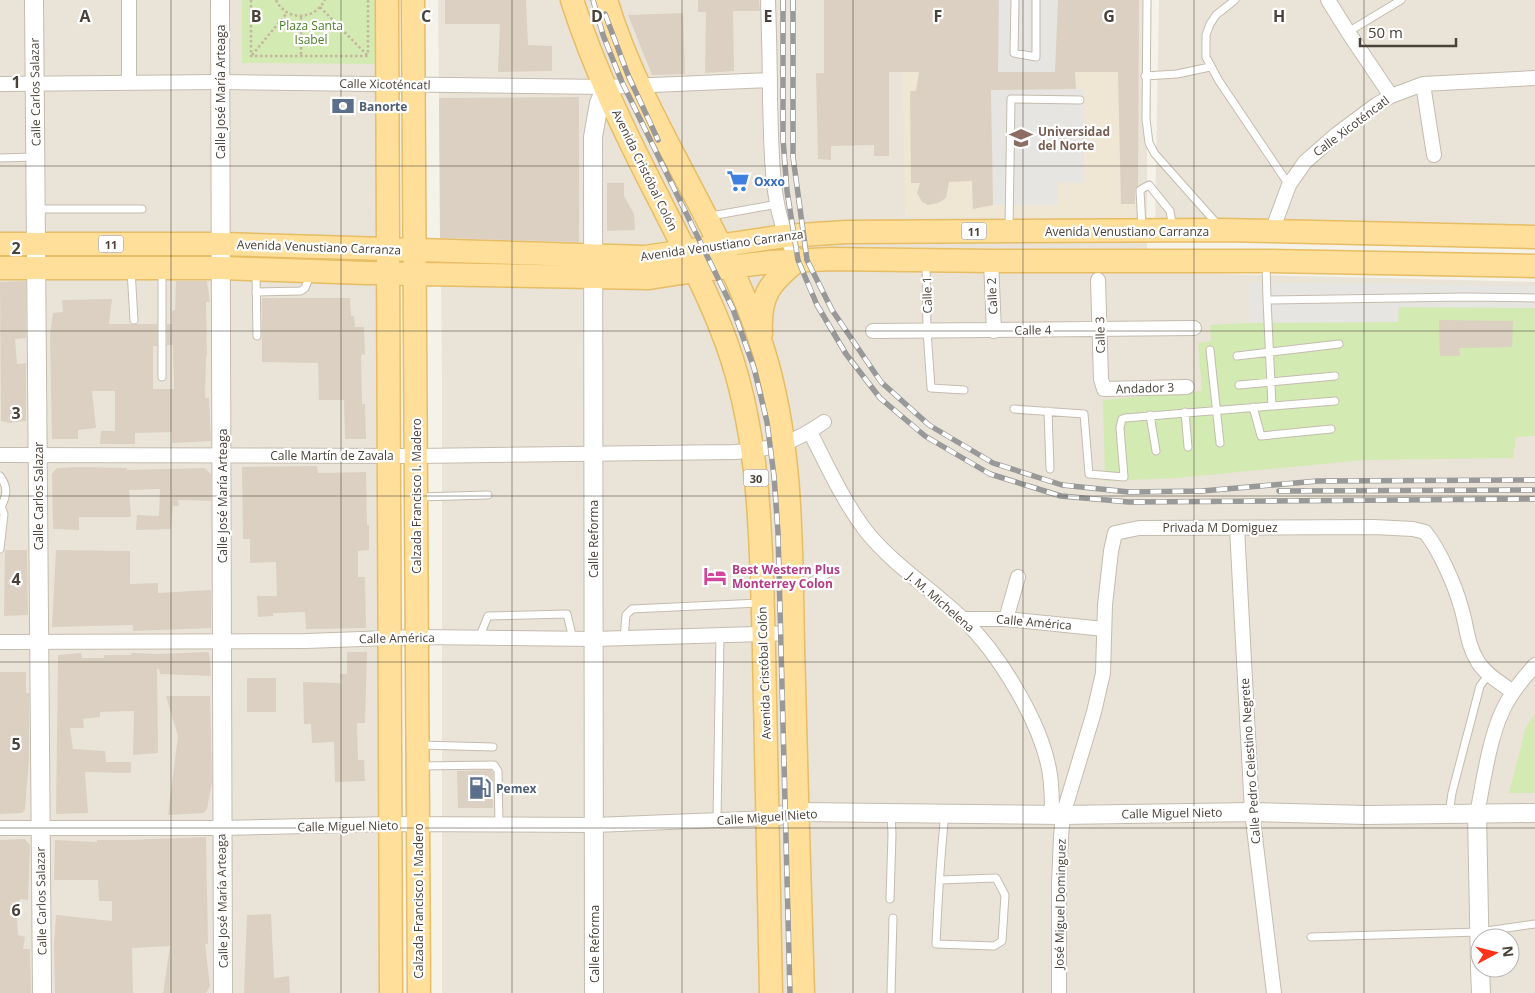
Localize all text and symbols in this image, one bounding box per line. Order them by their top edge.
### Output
text: A [79,5,91,27]
text: B [251,5,261,27]
text: C [421,5,431,27]
text: D [591,5,603,27]
text: E [764,5,773,27]
text: F [934,5,942,27]
text: G [1103,5,1115,27]
text: H [1273,5,1285,27]
scale bar [1360,15,1456,47]
park label: Plaza Santa Isabel [279,17,343,48]
text: 50 m [1368,22,1403,42]
street label: Calle José María Arteaga [212,25,229,159]
street label: Calle Carlos Salazar [26,38,44,146]
text: 1 [11,71,21,93]
street label: Calle Xicoténcatl [339,75,431,93]
street label: Calle Xicoténcatl [1309,92,1393,160]
bank icon: Banorte [330,93,356,119]
place label: Banorte [359,98,407,115]
street label: Avenida Cristóbal Colón [608,106,682,234]
place label: Universidad del Norte [1038,123,1110,154]
school or university icon: Universidad del Norte [1008,125,1034,151]
supermarket icon: Oxxo [725,168,751,194]
place label: Oxxo [754,173,785,190]
road number: 11 [962,222,986,240]
street label: Avenida Venustiano Carranza [1045,223,1209,240]
street label: Avenida Venustiano Carranza [640,225,804,265]
road number: 11 [98,235,124,252]
street label: Avenida Venustiano Carranza [237,236,401,258]
text: 2 [11,237,21,259]
street label: Calle 1 [918,276,936,314]
street label: Calle 2 [983,277,1001,315]
street label: Calle 3 [1091,316,1109,354]
street label: Calle 4 [1014,321,1052,339]
street label: Andador 3 [1116,378,1175,398]
text: 3 [11,402,21,424]
street label: Calzada Francisco I. Madero [408,418,425,574]
street label: Calle José María Arteaga [214,429,231,563]
street label: Calle Carlos Salazar [30,442,47,550]
street label: Calle Martín de Zavala [270,447,394,464]
road number: 30 [744,469,768,486]
street label: Calle Reforma [585,500,602,578]
street label: Privada M Domiguez [1162,519,1278,536]
place label: Best Western Plus Monterrey Colon [732,561,840,592]
hotel icon: Best Western Plus Monterrey Colon [702,563,728,589]
street label: J. M. Michelena [903,567,978,636]
text: 4 [11,568,21,590]
street label: Avenida Cristóbal Colón [753,606,775,740]
street label: Calle América [995,610,1073,634]
street label: Calle América [359,629,435,647]
street label: Calle Pedro Celestino Negrete [1236,677,1264,845]
text: 5 [11,733,21,755]
fuel station icon: Pemex [467,775,493,801]
place label: Pemex [496,780,536,797]
street label: Calle Miguel Nieto [1121,804,1223,822]
street label: Calle Miguel Nieto [716,805,818,829]
street label: Calle Miguel Nieto [297,817,399,835]
street label: Calzada Francisco I. Madero [410,823,427,979]
street label: Calle José María Arteaga [212,834,232,968]
street label: José Miguel Dominguez [1050,838,1070,970]
street label: Calle Carlos Salazar [32,847,50,955]
text: 6 [11,899,21,921]
street label: Calle Reforma [586,905,603,983]
north arrow [1470,928,1520,978]
text: N [1498,945,1519,958]

